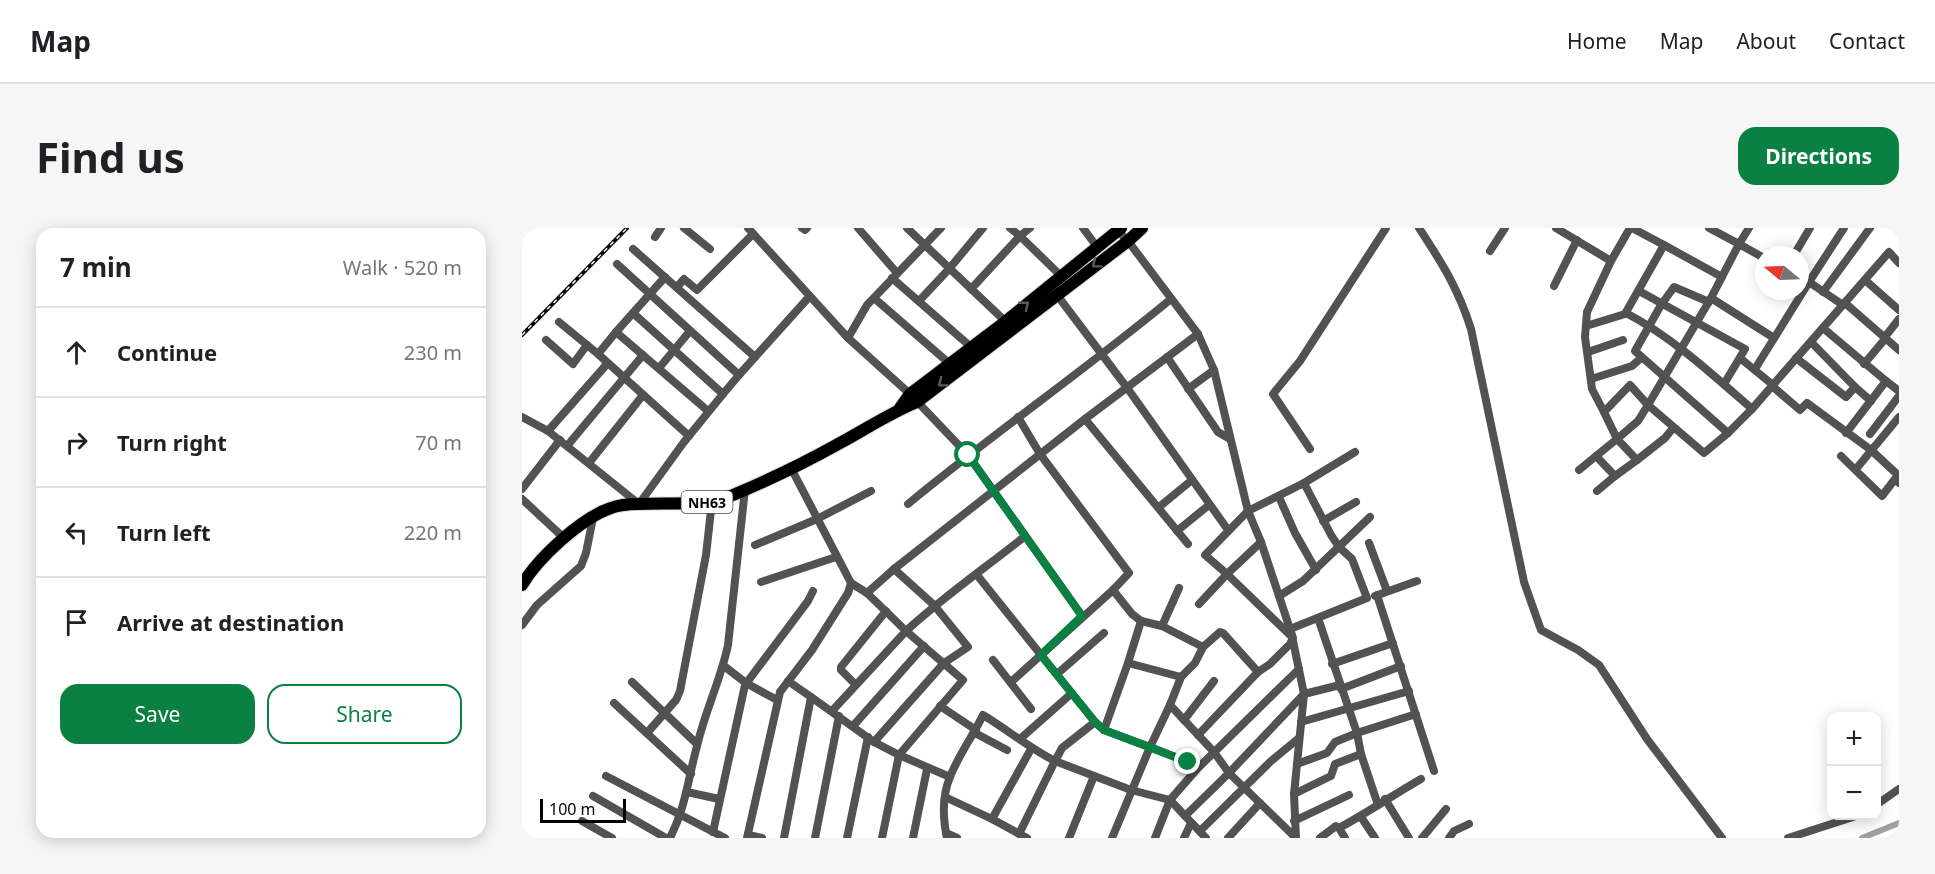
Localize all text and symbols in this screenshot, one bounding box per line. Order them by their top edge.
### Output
text: Map [30,22,91,60]
text: Home [1567,27,1627,55]
text: Map [1660,27,1703,55]
text: About [1736,27,1796,55]
text: Contact [1829,27,1905,55]
button: Directions [1738,127,1899,185]
text: Find us [36,128,185,185]
north arrow [1755,246,1809,300]
text: 7 min [60,249,132,285]
text: Walk · 520 m [343,254,462,281]
one-way arrow [1092,257,1103,268]
one-way arrow [1018,301,1029,312]
icon: ahead [60,336,93,369]
text: Continue [117,337,217,367]
text: 230 m [404,339,462,366]
one-way arrow [937,376,948,387]
icon: right [60,426,93,459]
text: Turn right [117,427,227,457]
text: 70 m [415,429,462,456]
route start [954,441,980,467]
road number: NH63 [682,491,732,513]
icon: left [60,516,93,549]
text: Turn left [117,517,211,547]
text: 220 m [404,519,462,546]
icon: arrive [60,606,93,639]
text: Arrive at destination [117,607,344,637]
button: Save [60,684,255,744]
button: Share [267,684,462,744]
map controls [1827,712,1881,820]
button: + [1827,712,1881,766]
route end [1174,748,1200,774]
button: − [1827,766,1881,820]
scale bar [540,796,626,824]
text: 100 m [549,798,596,820]

